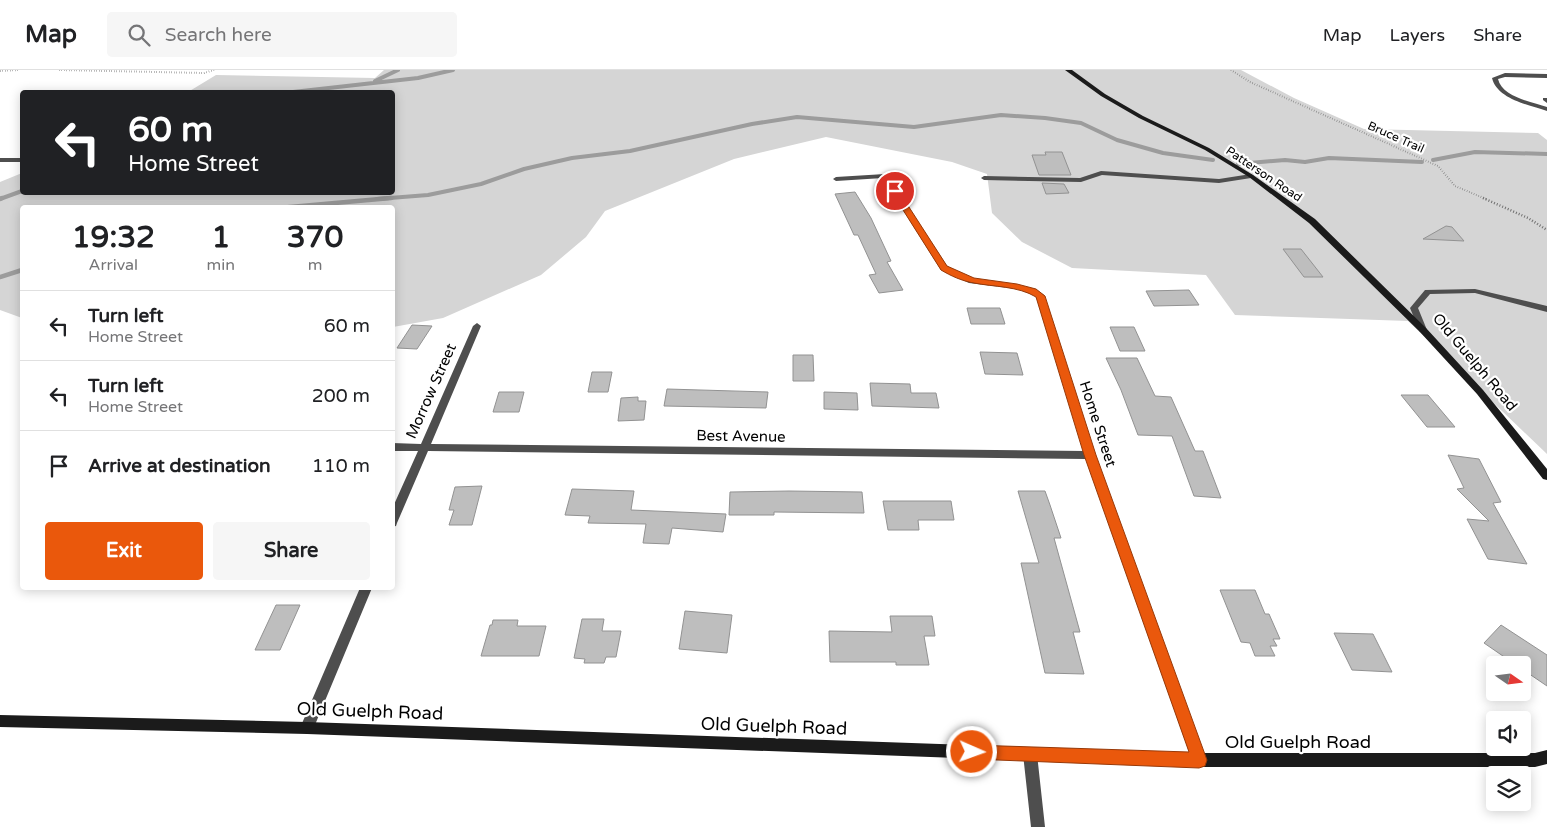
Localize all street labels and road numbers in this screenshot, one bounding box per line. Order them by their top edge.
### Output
street label: Bruce Trail [1366,118,1426,156]
street label: Patterson Road [1223,143,1305,205]
street label: Old Guelph Road [1429,309,1521,415]
street label: Morrow Street [402,340,460,441]
street label: Home Street [1076,379,1120,469]
street label: Best Avenue [696,426,786,446]
street label: Old Guelph Road [296,697,444,725]
street label: Old Guelph Road [700,712,848,740]
street label: Old Guelph Road [1225,731,1371,753]

